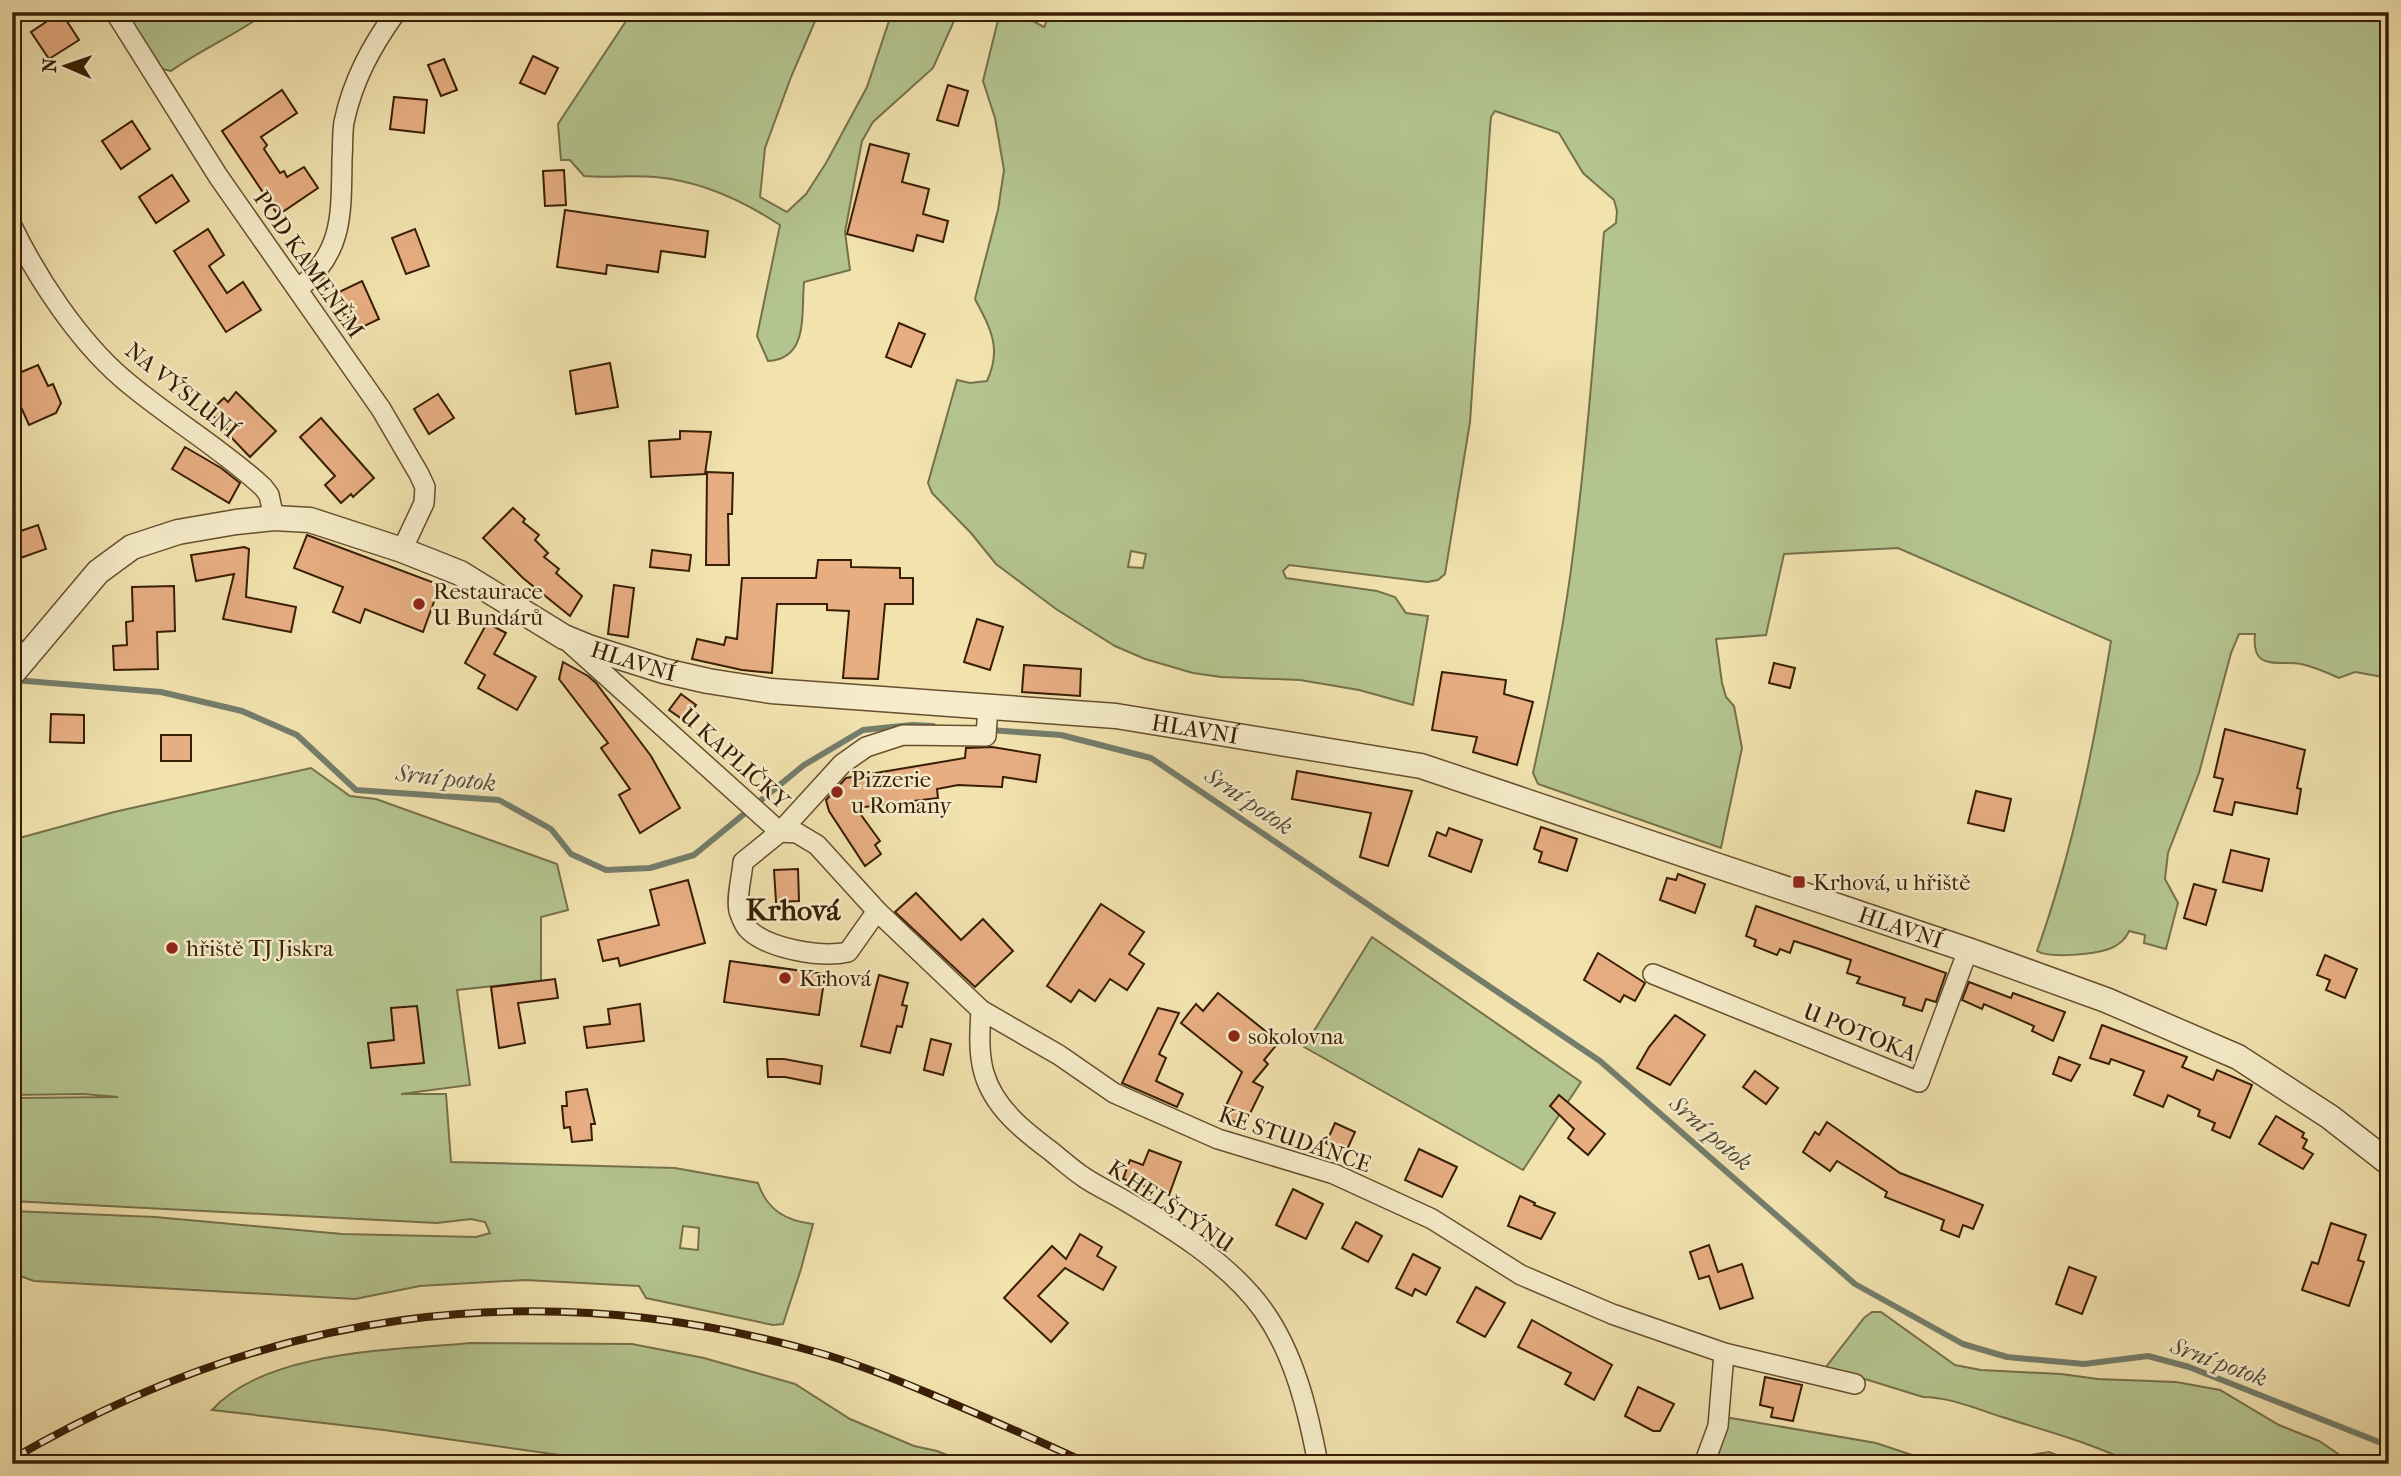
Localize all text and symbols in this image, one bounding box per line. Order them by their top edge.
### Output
north arrow [32,32,102,102]
text: N [39,57,61,73]
street label: POD KAMENĚM [248,185,369,343]
street label: NA VÝSLUNÍ [120,337,244,445]
place label: Restaurace U Bundárů [433,578,543,631]
marker: Restaurace U Bundárů [411,596,427,612]
street label: HLAVNÍ [588,636,679,687]
street label: U KAPLIČKY [674,702,796,816]
street label: HLAVNÍ [1150,709,1241,750]
water label: Srní potok [393,759,498,797]
water label: Srní potok [1199,761,1299,841]
place label: Pizzerie u Romany [850,766,952,819]
marker: Pizzerie u Romany [829,784,845,800]
place label: Krhová, u hřiště [1813,869,1971,896]
marker: Krhová, u hřiště [1791,874,1807,890]
district label: Krhová [746,893,841,928]
street label: HLAVNÍ [1855,901,1947,955]
place label: hřiště TJ Jiskra [186,935,334,962]
marker: hřiště TJ Jiskra [164,940,180,956]
place label: Krhová [799,965,872,992]
marker: Krhová [777,970,793,986]
street label: U POTOKA [1799,997,1921,1068]
place label: sokolovna [1248,1023,1344,1050]
marker: sokolovna [1226,1028,1242,1044]
water label: Srní potok [1663,1089,1758,1177]
street label: KE STUDÁNCE [1215,1101,1375,1178]
street label: K HELŠTÝNU [1102,1154,1239,1259]
water label: Srní potok [2166,1331,2271,1392]

